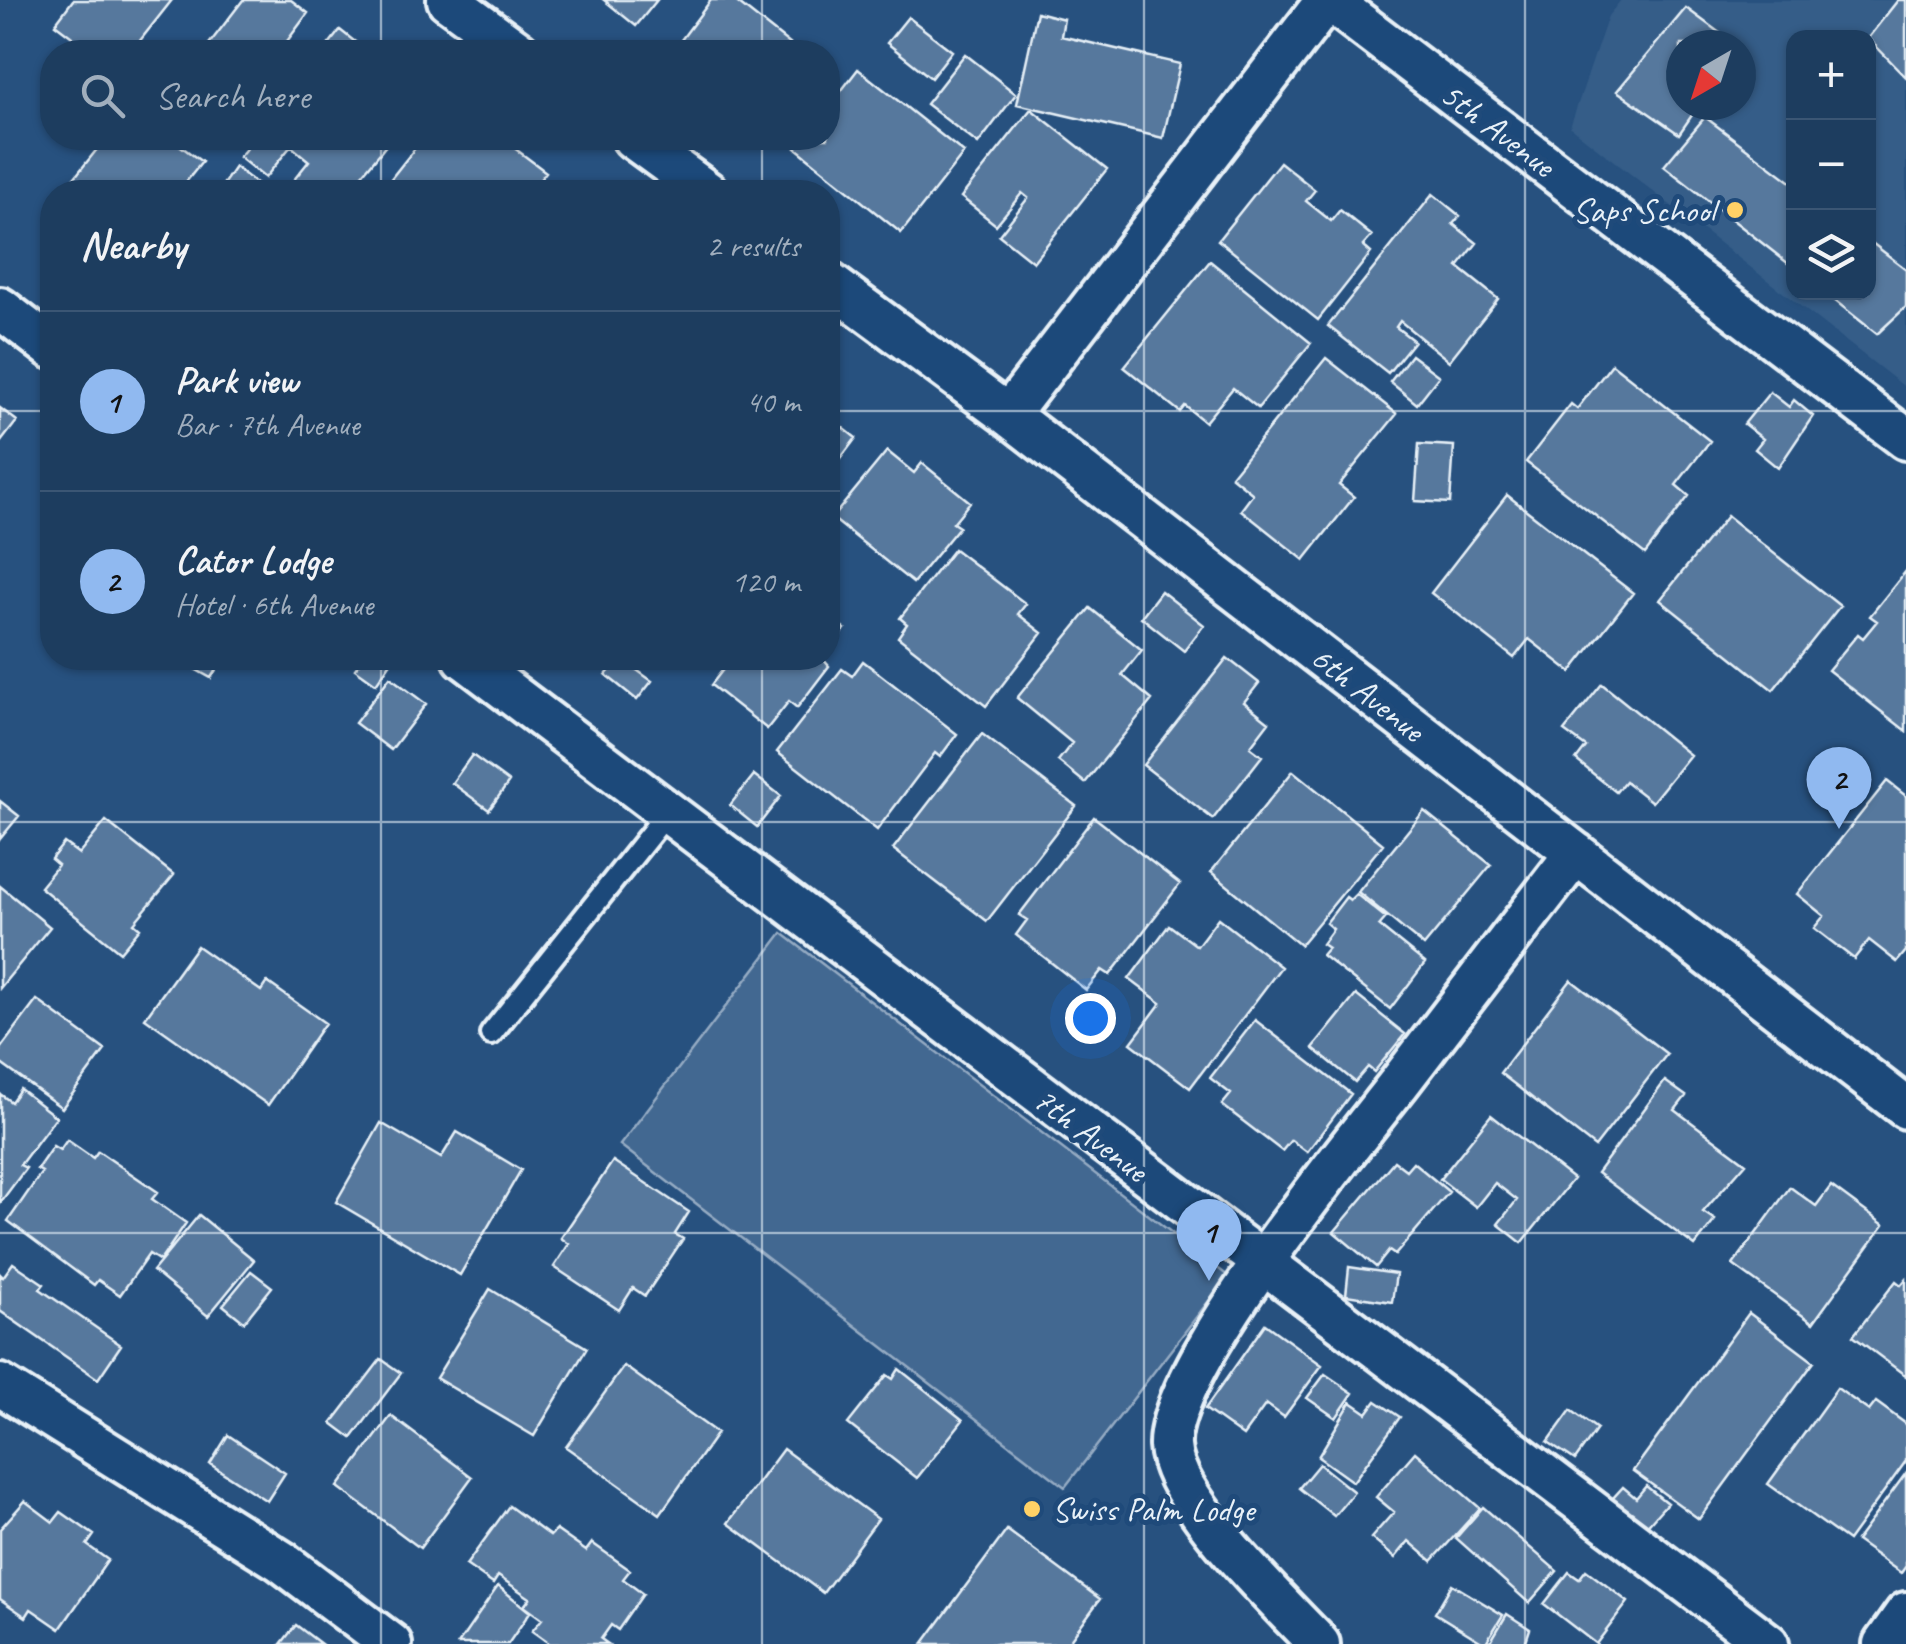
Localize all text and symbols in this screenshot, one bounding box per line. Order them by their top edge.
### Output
north arrow [1666,30,1756,120]
map controls [1786,30,1876,300]
button: + [1786,30,1876,120]
search box [40,40,840,150]
icon: search [75,68,130,123]
text: Search here [155,72,310,119]
street label: 5th Avenue [1431,72,1566,189]
button: − [1786,120,1876,210]
place label: Saps School [1572,188,1721,233]
marker: Saps School [1724,199,1746,221]
button: layers [1786,210,1876,300]
text: Nearby [80,219,186,272]
text: 2 results [706,225,800,266]
text: Park view [175,357,298,404]
text: 1 [105,381,120,422]
text: 40 m [746,381,800,422]
text: Bar · 7th Avenue [175,404,360,445]
text: Cator Lodge [175,537,331,584]
text: 2 [105,561,120,602]
text: 120 m [731,561,800,602]
text: Hotel · 6th Avenue [175,584,373,625]
street label: 6th Avenue [1302,635,1436,753]
pin: 2 [1806,746,1872,829]
your location [1065,993,1116,1044]
street label: 7th Avenue [1024,1077,1159,1194]
pin: 1 [1176,1198,1242,1281]
place label: Swiss Palm Lodge [1052,1487,1257,1532]
marker: Swiss Palm Lodge [1021,1498,1043,1520]

